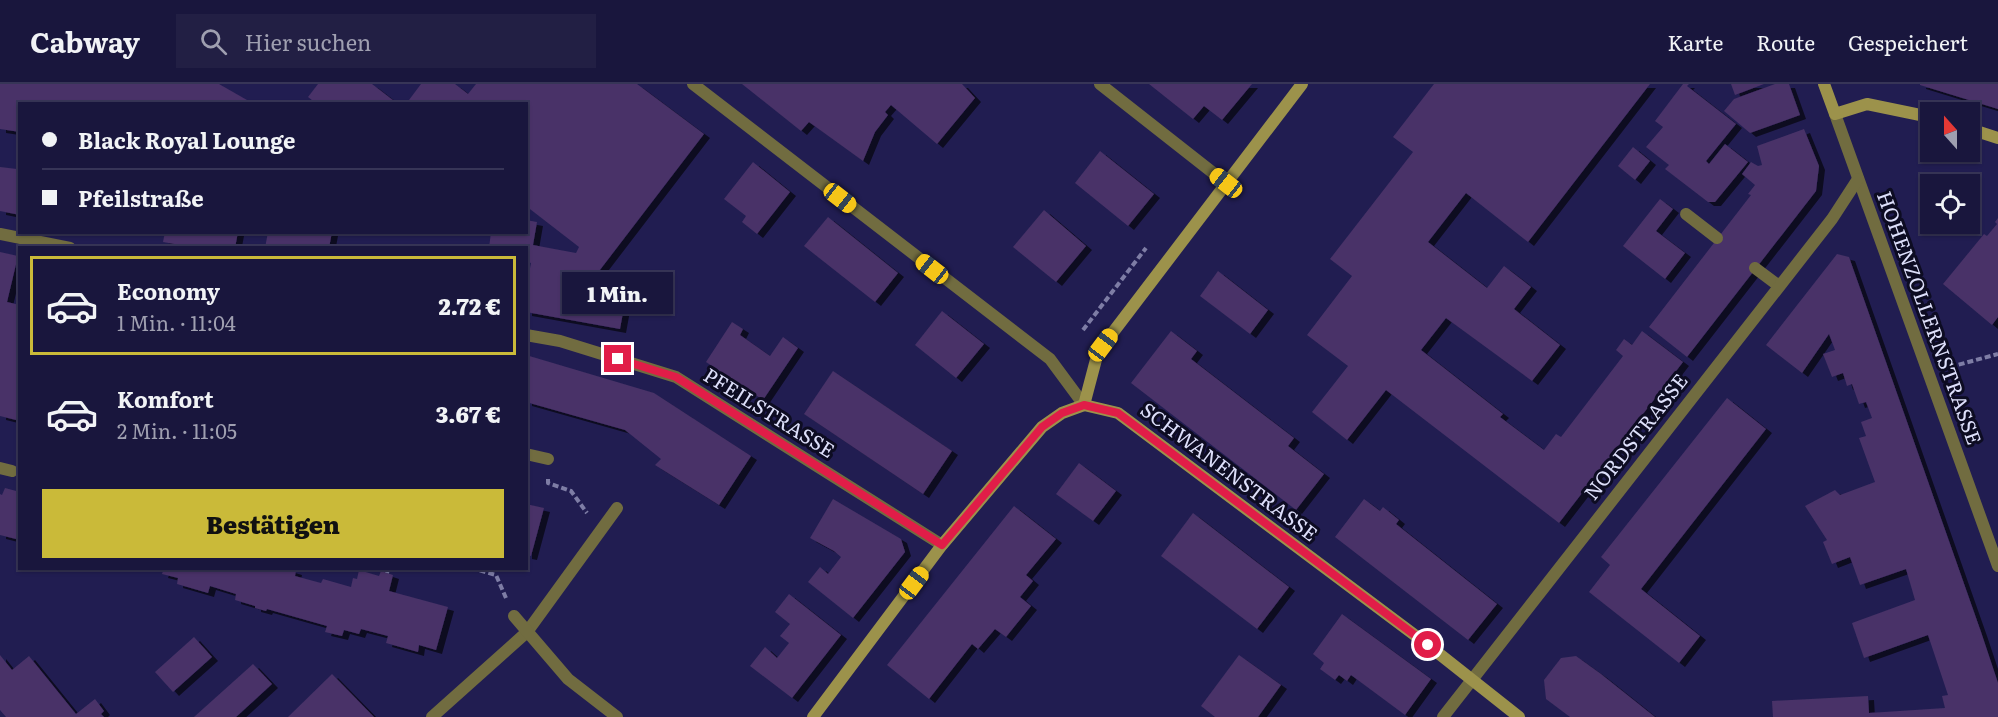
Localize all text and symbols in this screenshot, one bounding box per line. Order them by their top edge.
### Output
search box [176,14,596,68]
text: Cabway [30,20,140,62]
icon: search [197,25,230,58]
text: Hier suchen [245,25,371,58]
text: Karte [1667,26,1723,57]
text: Route [1756,26,1815,57]
text: Gespeichert [1848,26,1968,57]
north arrow [1920,102,1980,162]
map controls [1920,102,1980,234]
text: Black Royal Lounge [78,123,295,156]
car [1206,165,1246,201]
button: locate [1920,174,1980,234]
car [820,180,860,216]
text: Pfeilstraße [78,181,204,214]
street label: HOHENZOLLERNSTRASSE [1871,186,1991,448]
car [912,251,952,287]
callout: 1 Min. [562,272,674,314]
text: Economy [117,274,220,307]
text: 1 Min. [587,278,648,308]
icon: car [45,279,99,333]
text: 2.72 € [439,289,501,322]
text: 1 Min. · 11:04 [117,307,236,337]
car [1085,325,1121,365]
route end [604,345,631,372]
street label: PFEILSTRASSE [699,359,842,464]
street label: NORDSTRASSE [1575,366,1694,506]
text: Komfort [117,382,214,415]
icon: car [45,387,99,441]
street label: SCHWANENSTRASSE [1135,394,1325,547]
text: 3.67 € [436,397,501,430]
text: 2 Min. · 11:05 [117,415,237,445]
button: Bestätigen [42,489,504,558]
car [896,563,932,603]
route start [1414,631,1441,658]

